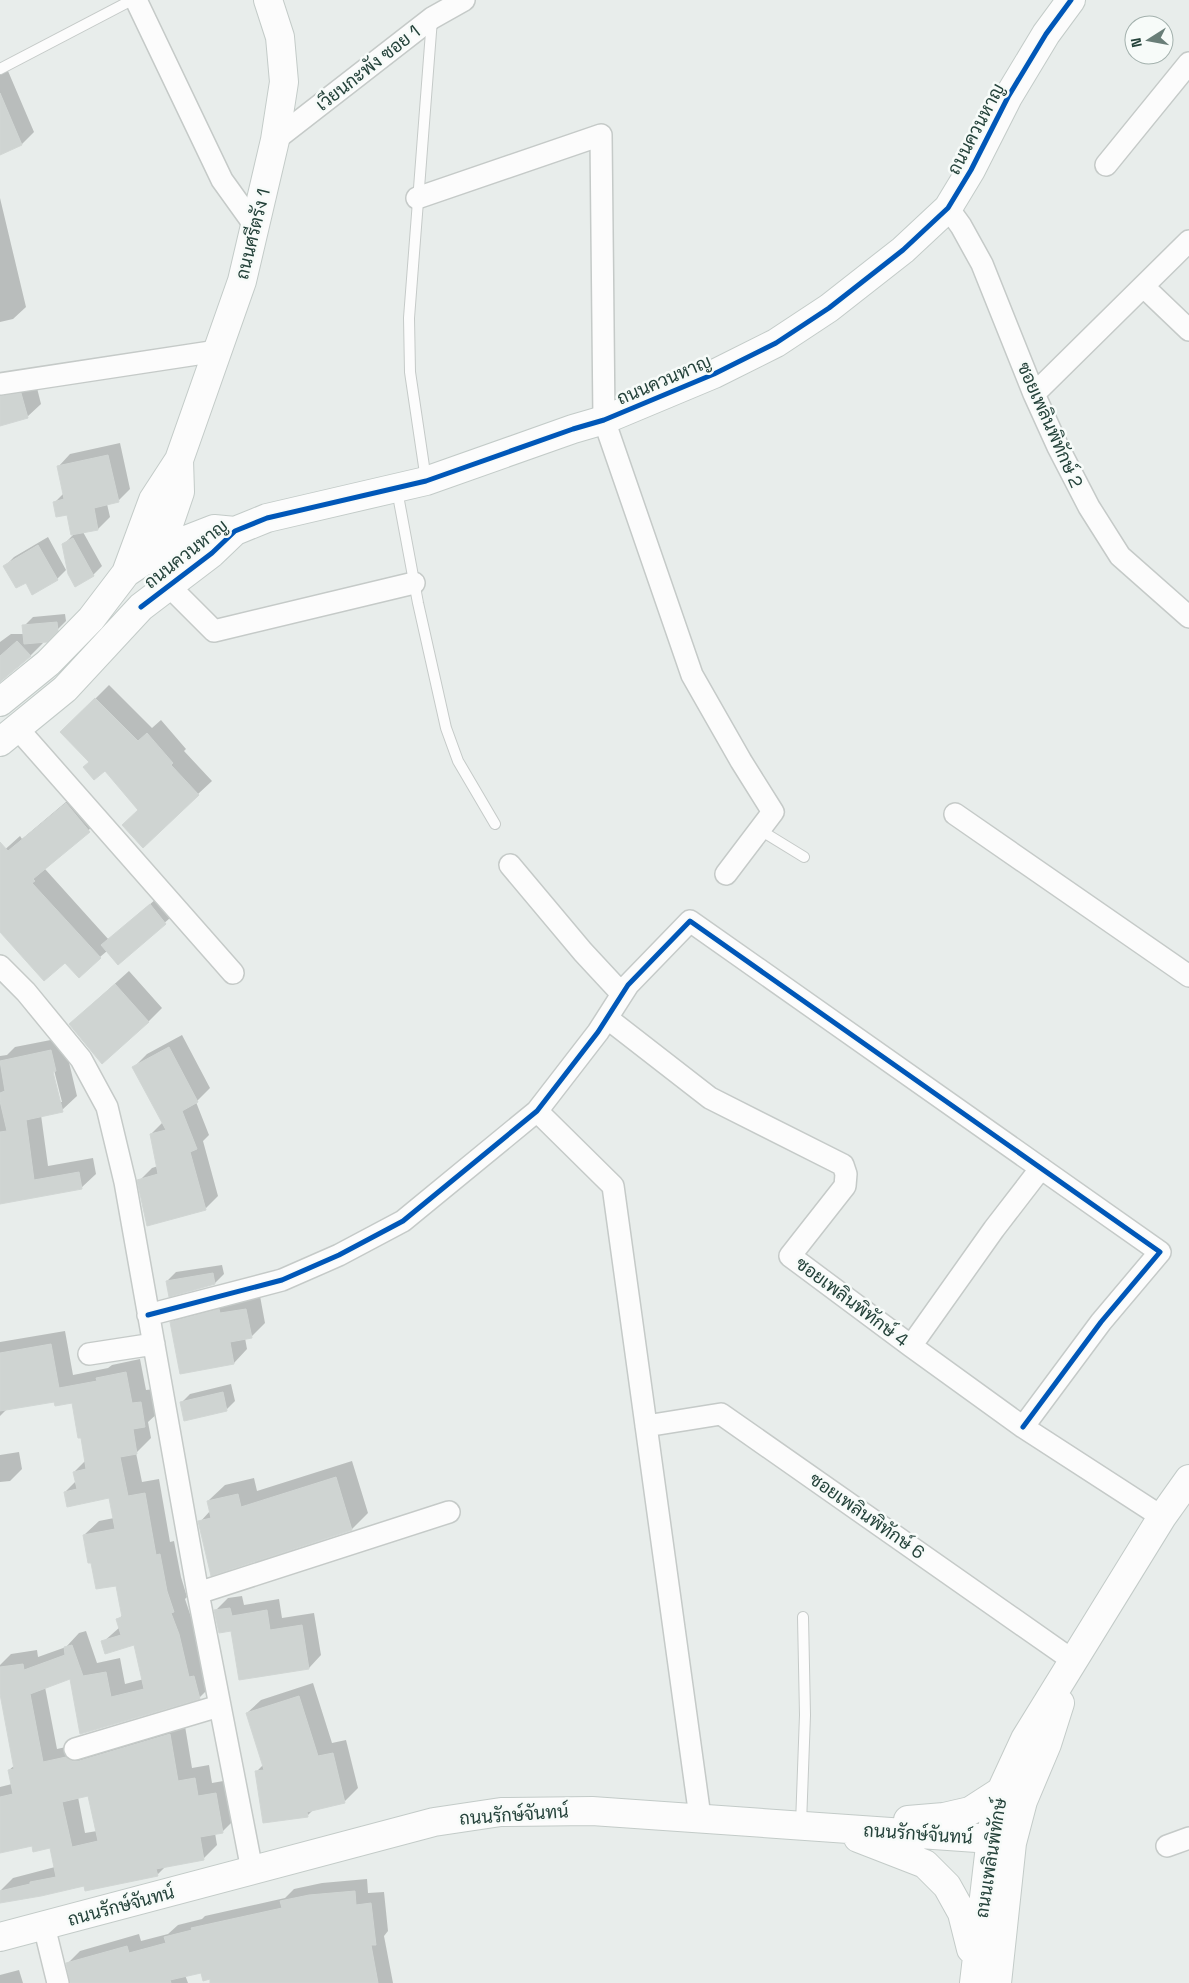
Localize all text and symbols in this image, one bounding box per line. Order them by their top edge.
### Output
north arrow [1124,15,1174,65]
street label: เวียนกะพัง ซอย 1 [310,19,425,116]
text: N [1127,36,1146,49]
street label: ถนนควนหาญ [942,79,1009,178]
street label: ถนนศรีตรัง 1 [229,186,275,282]
street label: ถนนควนหาญ [613,349,714,410]
street label: ซอยเพลินพิทักษ์ 2 [1012,358,1089,491]
street label: ถนนควนหาญ [139,514,232,593]
street label: ซอยเพลินพิทักษ์ 4 [791,1251,914,1352]
street label: ซอยเพลินพิทักษ์ 6 [805,1467,930,1564]
street label: ถนนเพลินพิทักษ์ [969,1795,1011,1920]
street label: ถนนรักษ์จันทน์ [459,1798,569,1830]
street label: ถนนรักษ์จันทน์ [863,1817,973,1849]
street label: ถนนรักษ์จันทน์ [65,1879,177,1931]

